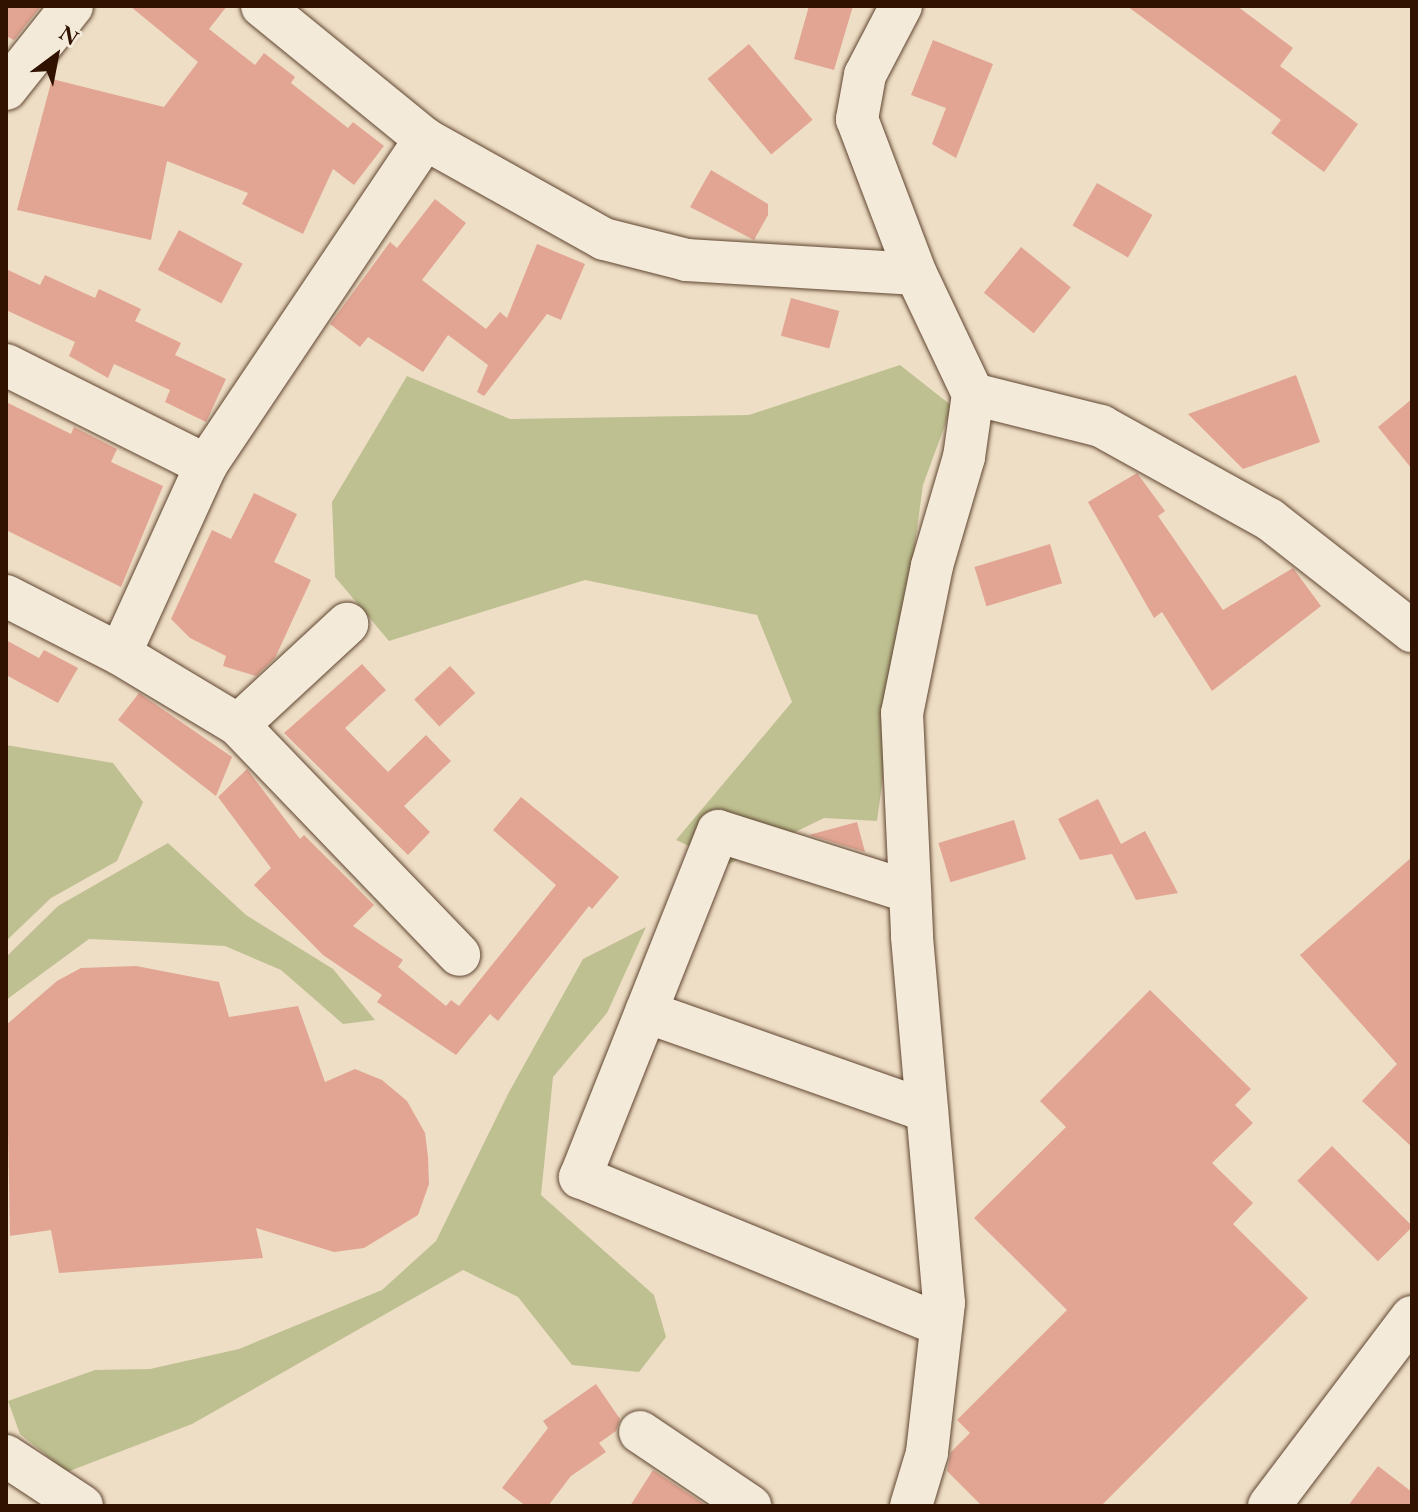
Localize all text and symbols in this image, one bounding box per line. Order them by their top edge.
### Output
north arrow [16,16,96,96]
text: N [54,18,84,52]

